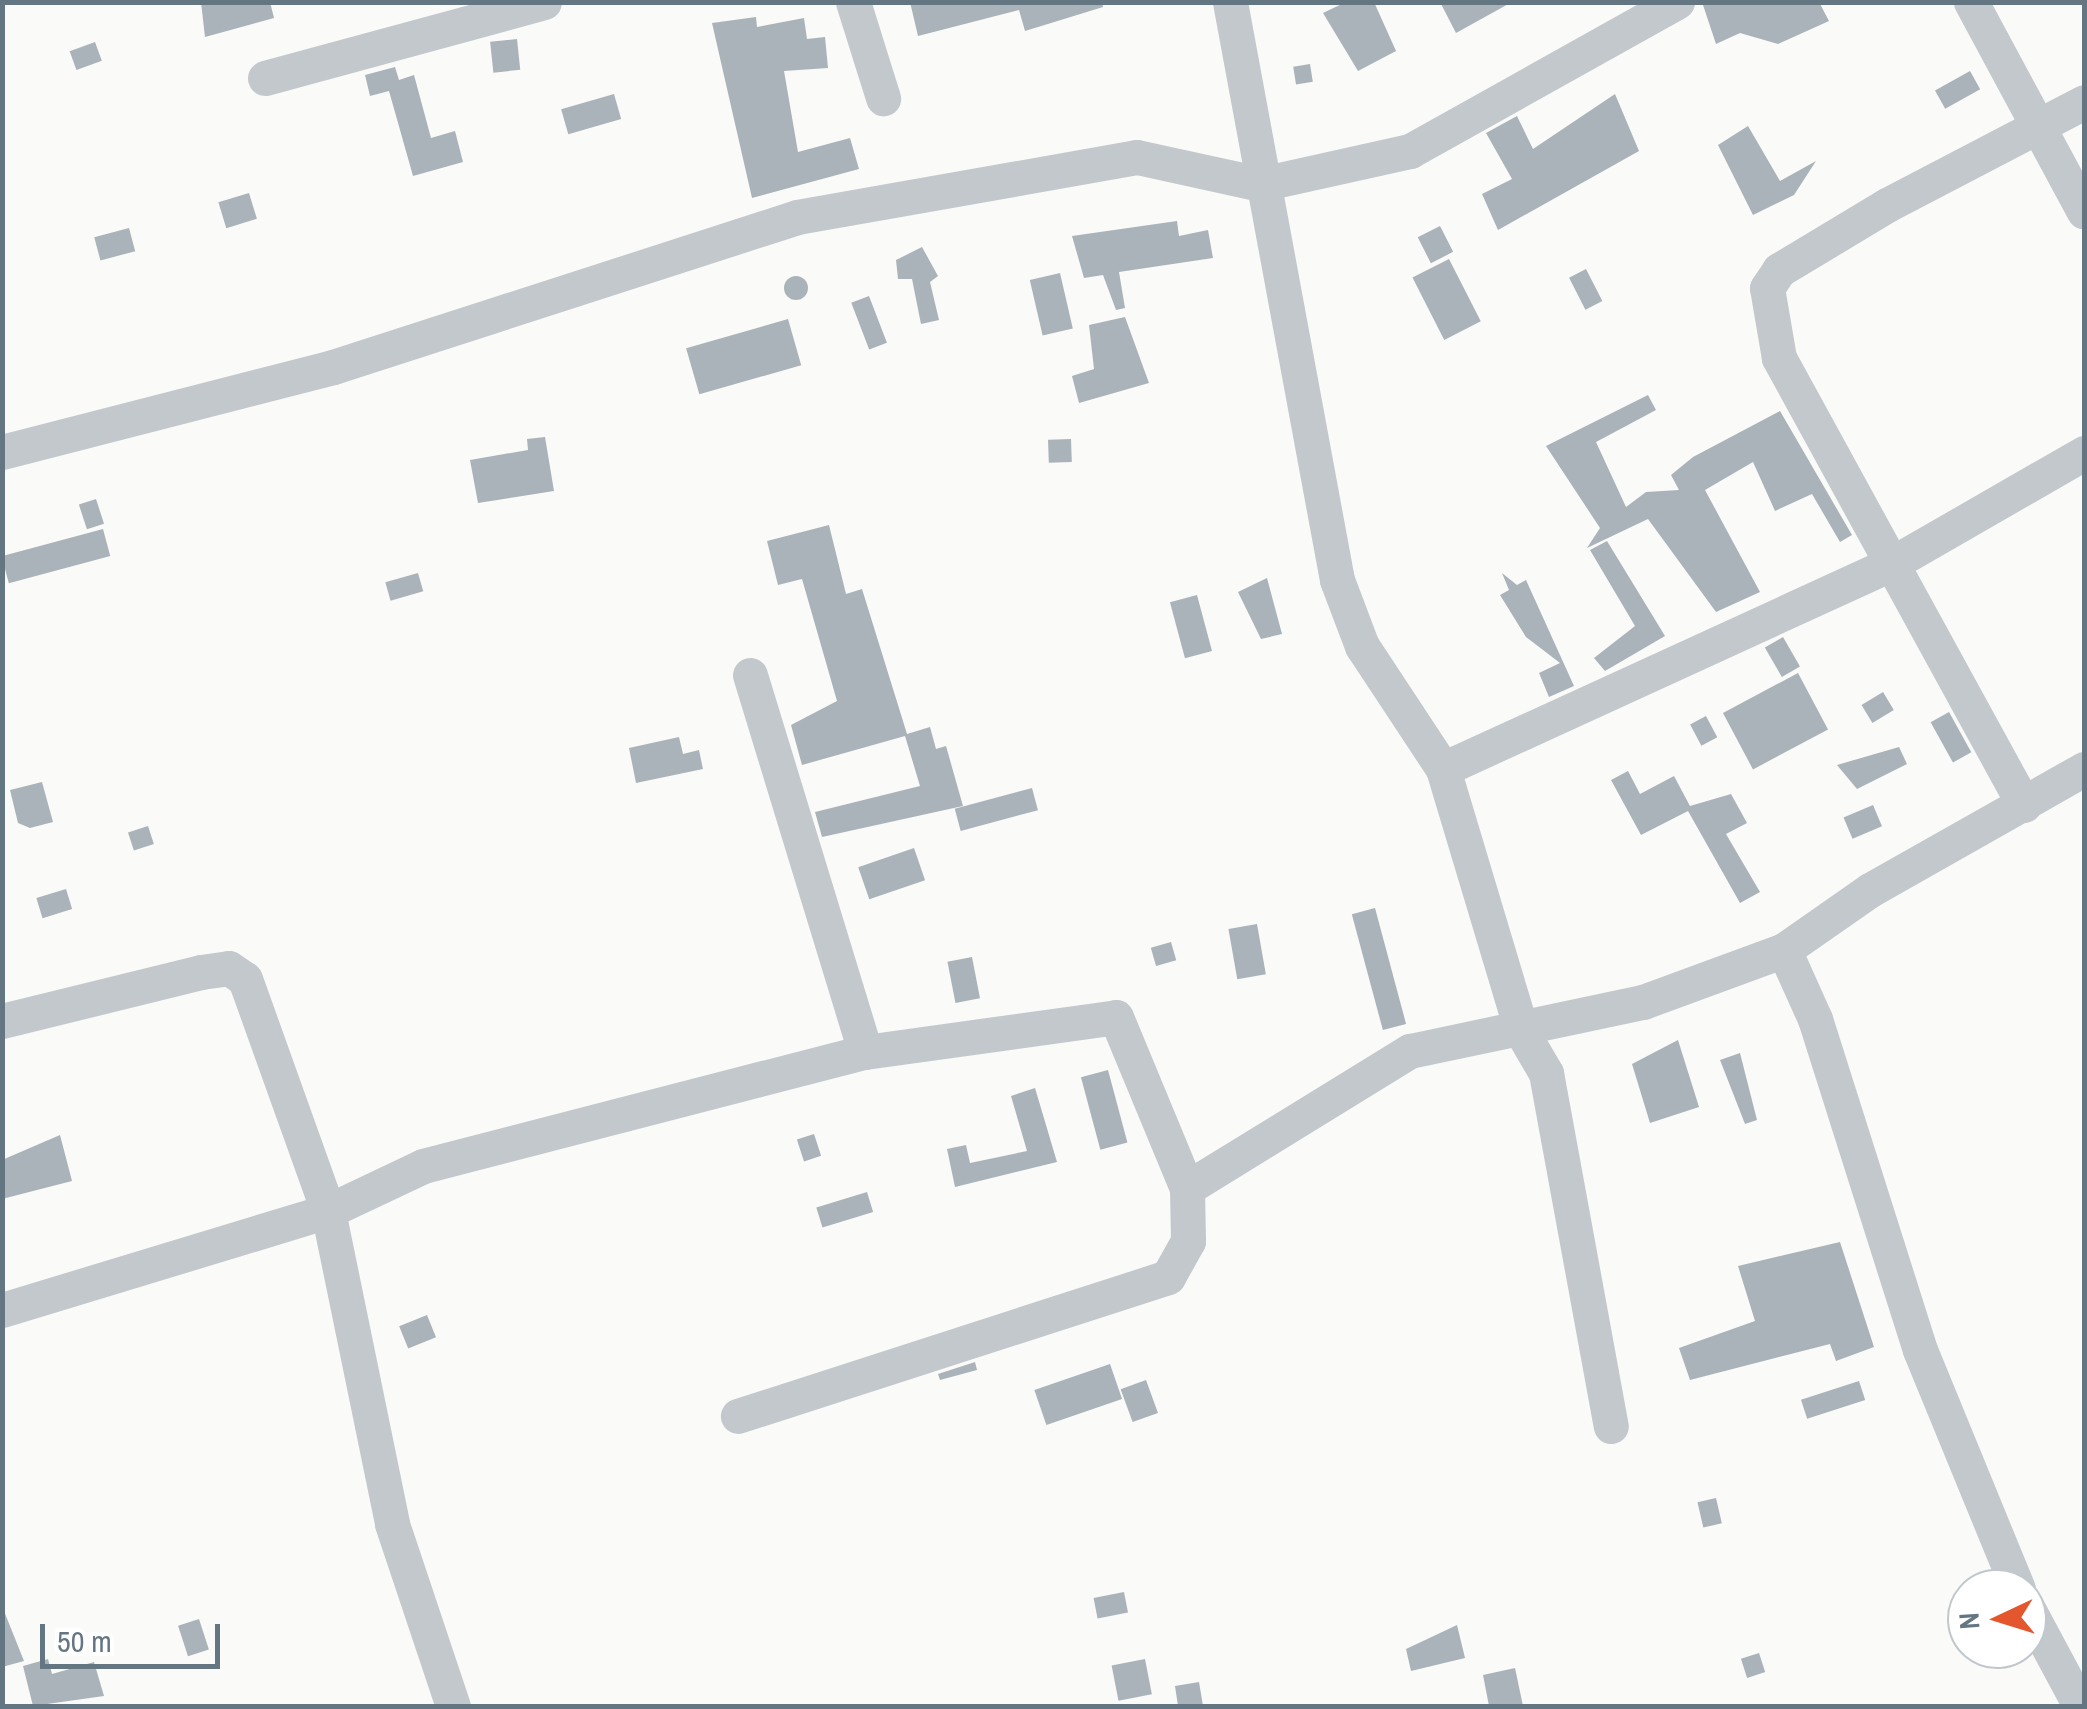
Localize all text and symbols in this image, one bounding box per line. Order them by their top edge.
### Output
north arrow [1947,1569,2047,1669]
scale bar [45,1604,225,1666]
text: N [1950,1611,1989,1631]
text: 50 m [57,1621,112,1661]

